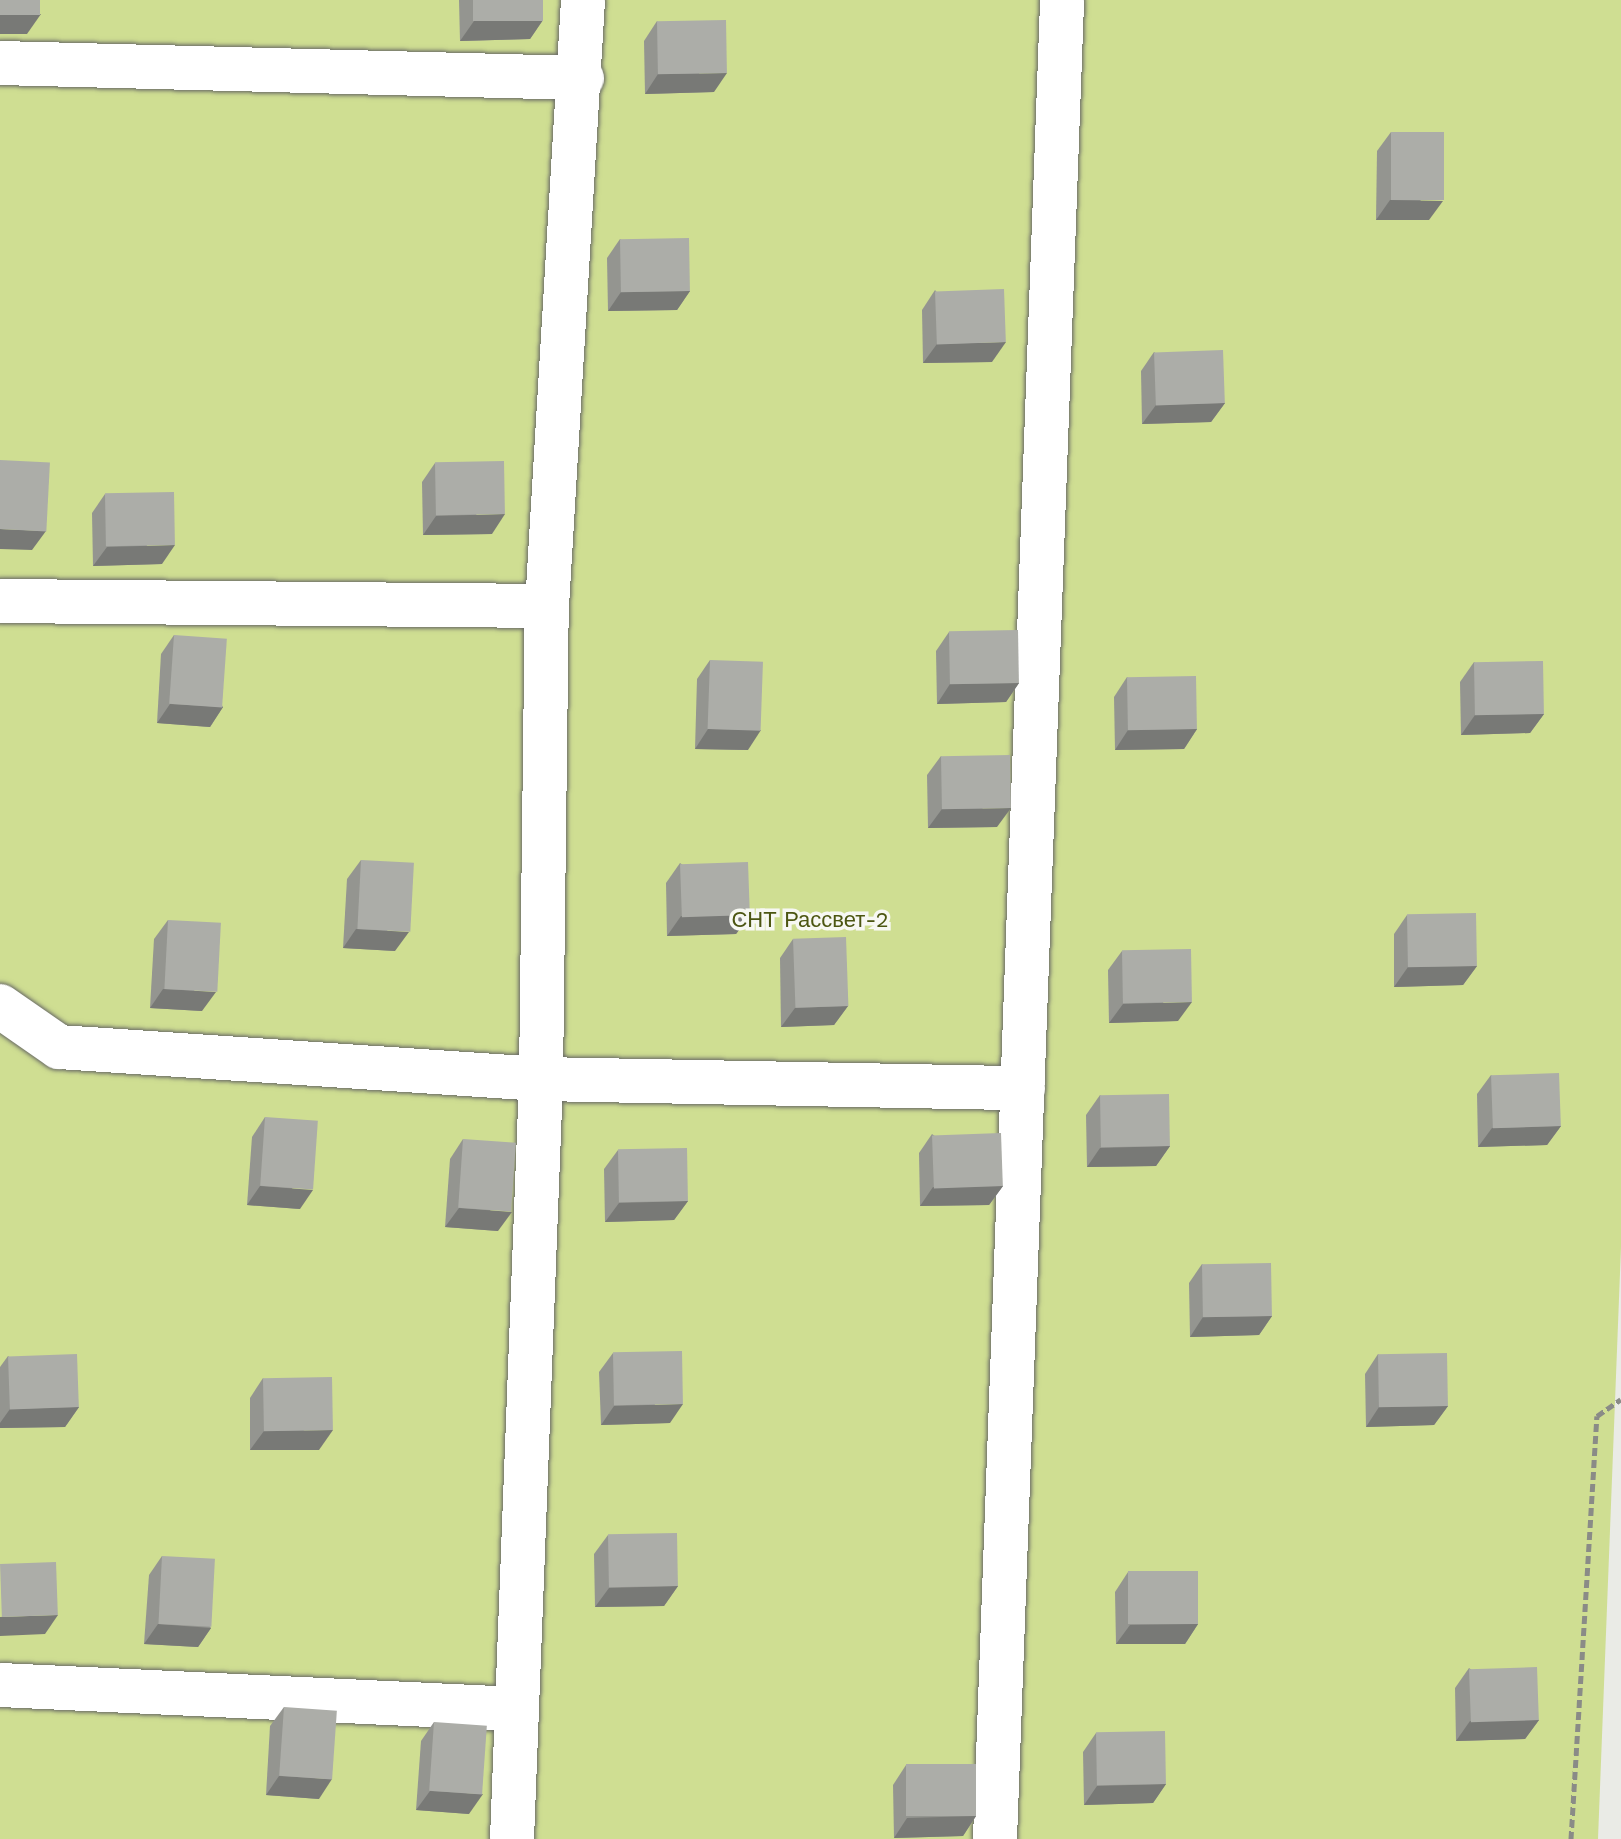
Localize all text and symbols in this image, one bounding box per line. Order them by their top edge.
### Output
park label: СНТ Рассвет-2 [731,907,889,933]

